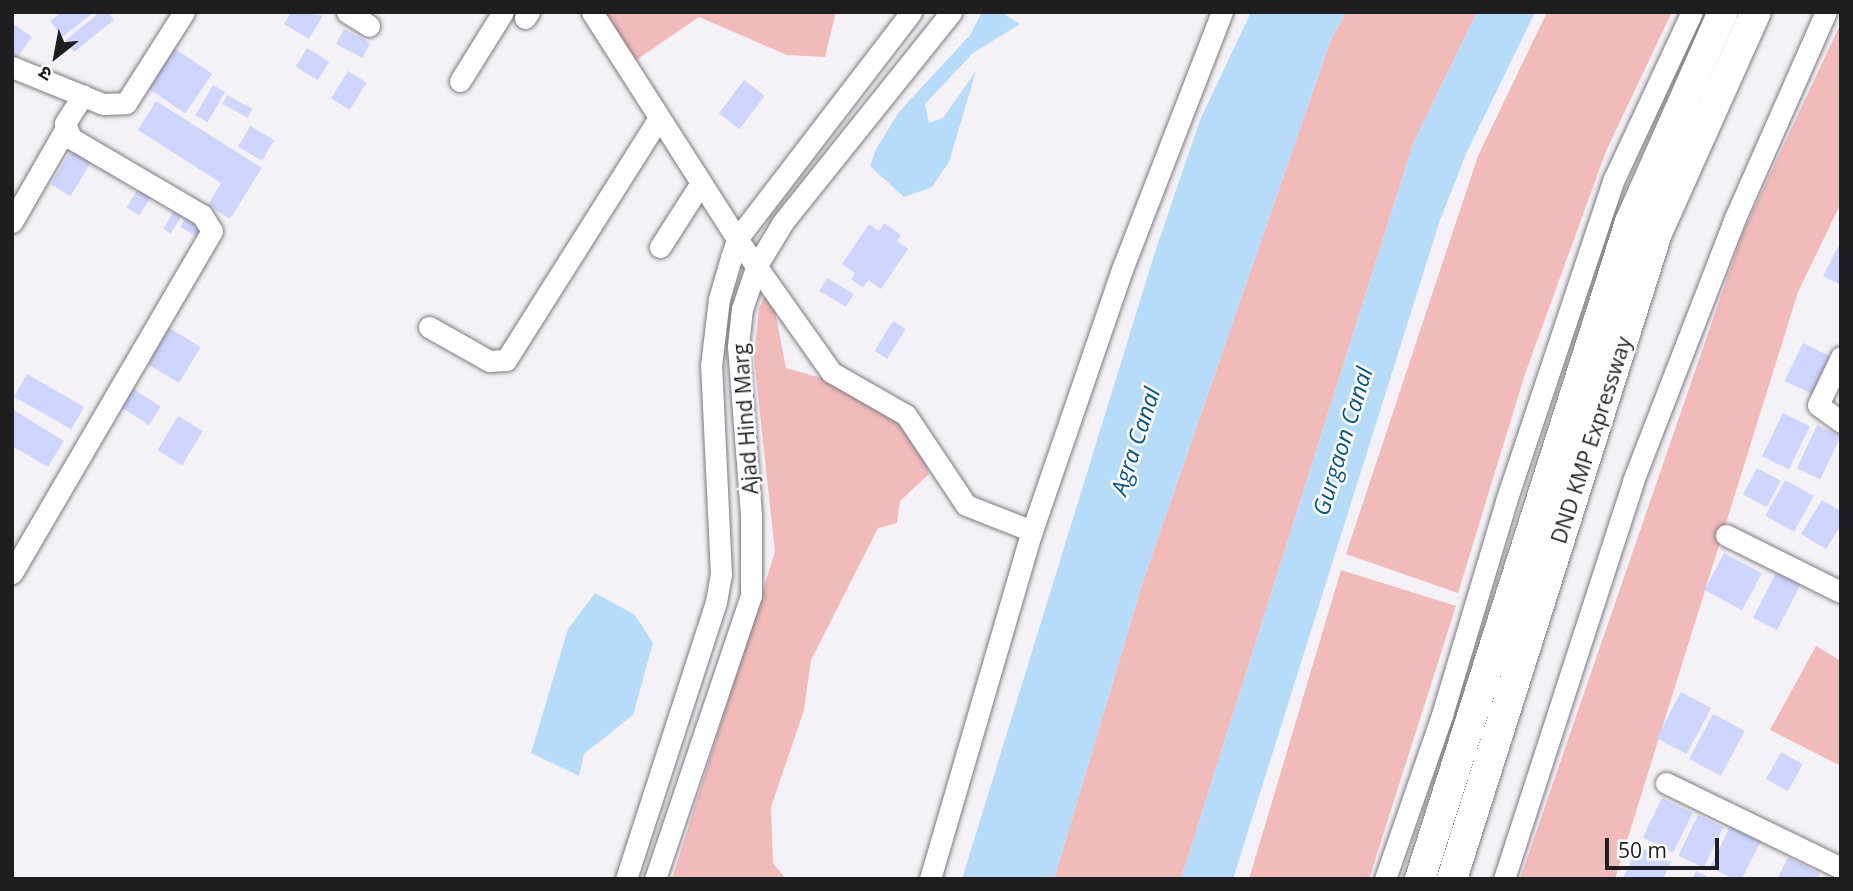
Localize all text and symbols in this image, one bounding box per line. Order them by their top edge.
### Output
north arrow [21,21,91,91]
text: उ [34,60,57,88]
street label: DND KMP Expressway [1546,333,1636,547]
street label: Ajad Hind Marg [727,343,763,495]
water label: Gurgaon Canal [1306,363,1378,519]
water label: Agra Canal [1105,384,1165,498]
scale bar [1608,824,1722,868]
text: 50 m [1618,836,1667,864]

